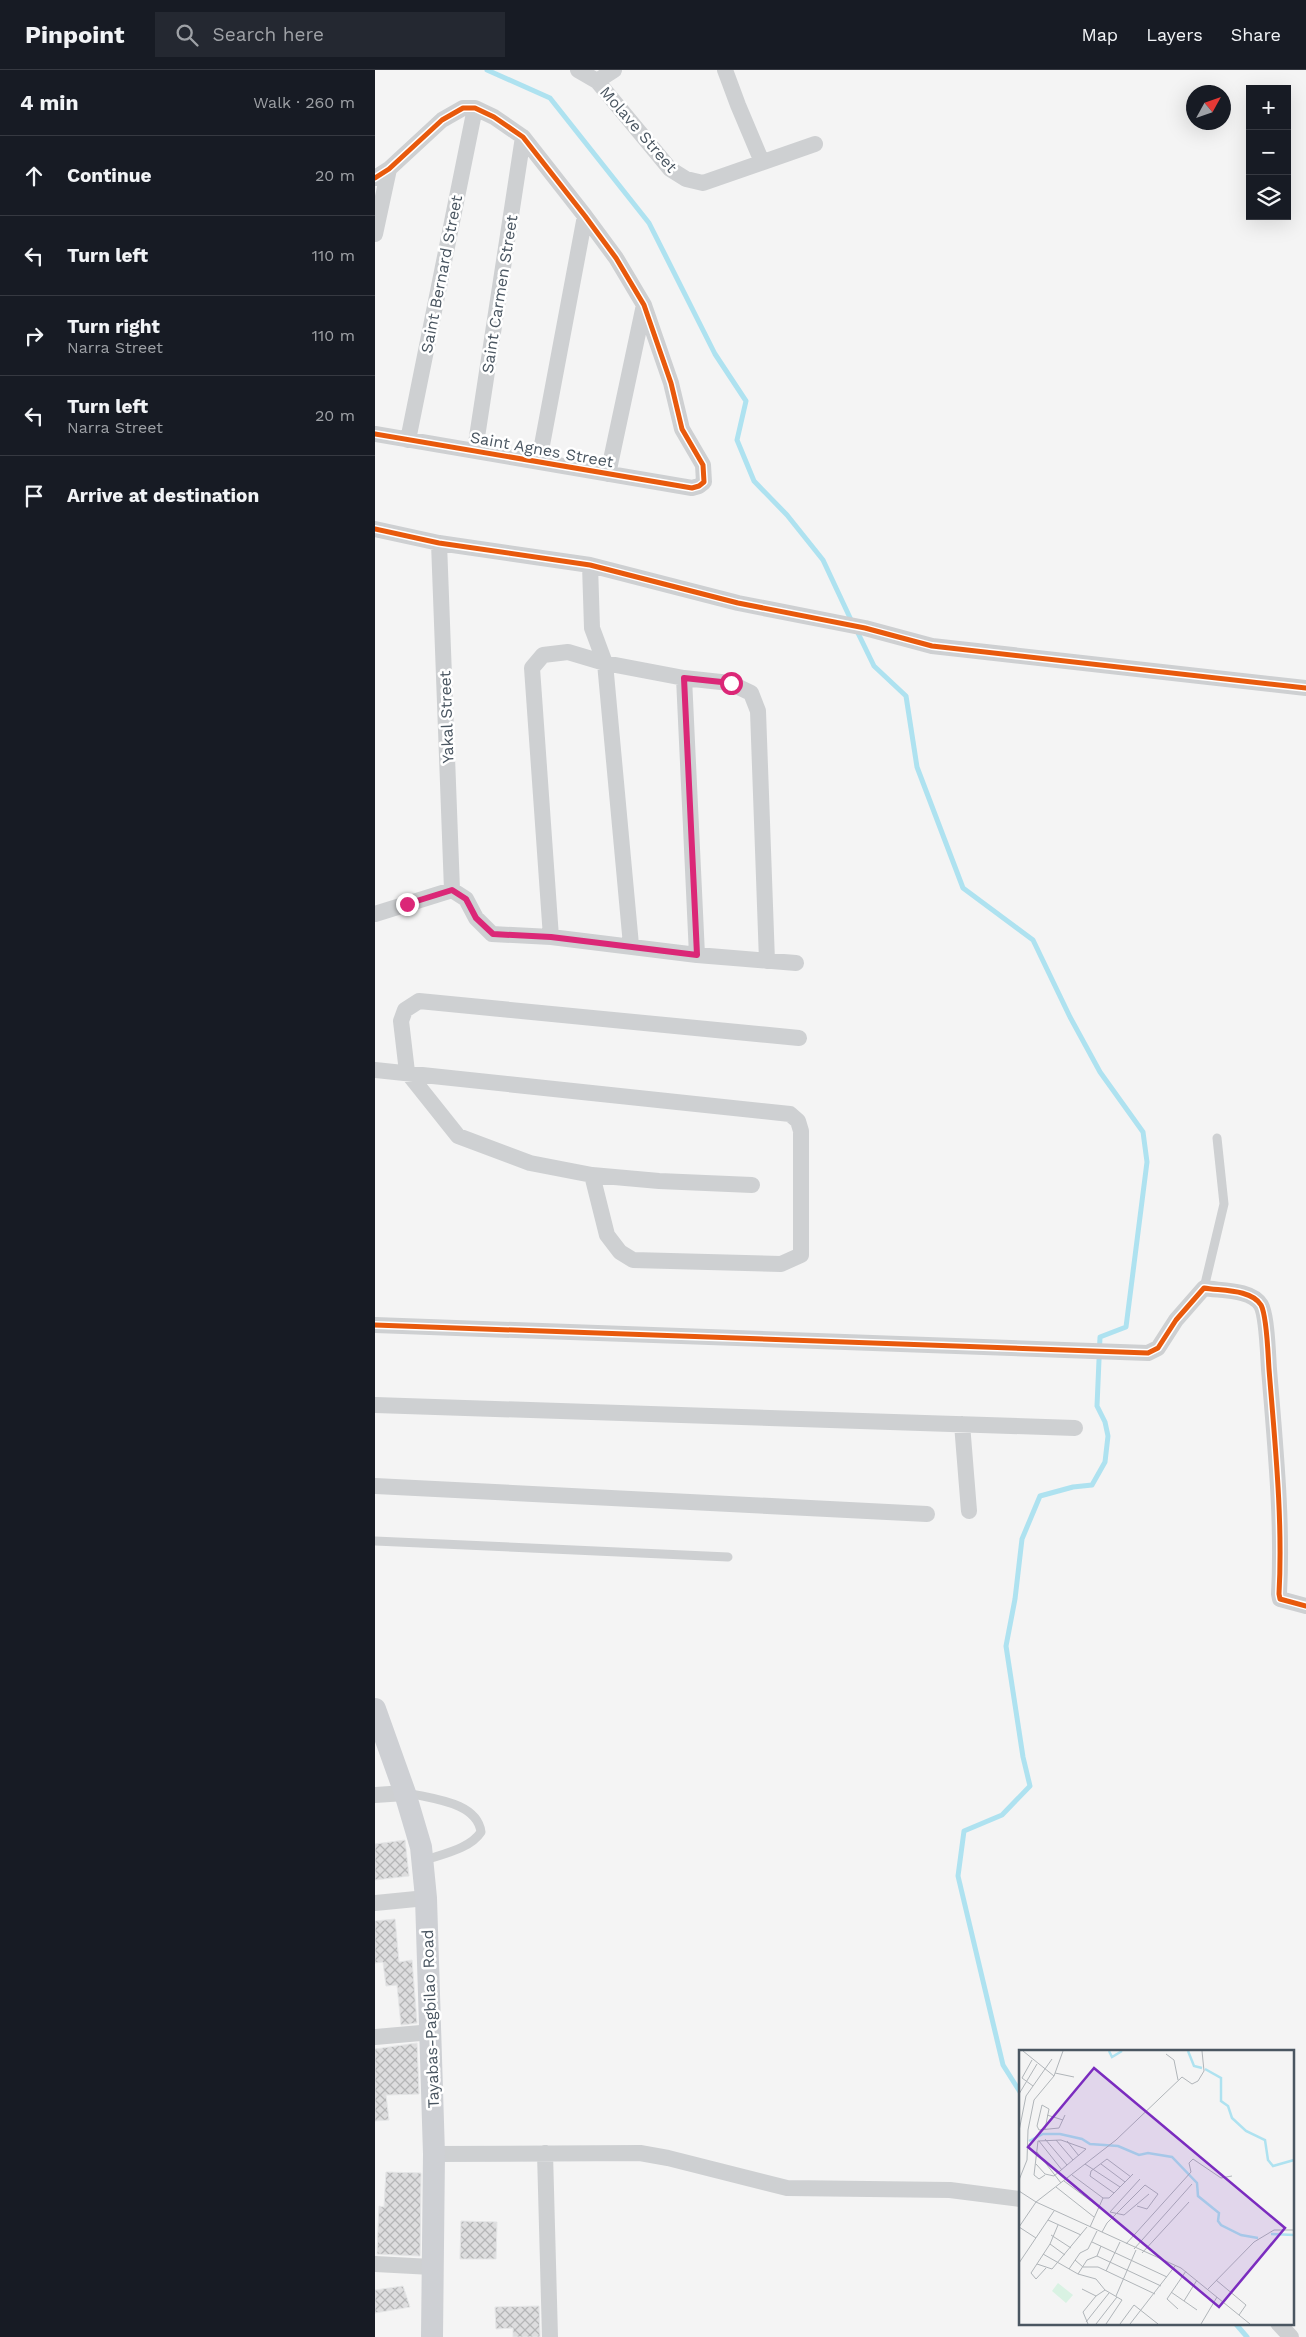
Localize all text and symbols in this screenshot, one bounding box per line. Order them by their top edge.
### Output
search box [155,12,505,57]
text: Pinpoint [25,21,125,49]
icon: search [173,21,201,49]
text: Search here [213,23,324,46]
text: Map [1081,24,1118,45]
text: Layers [1146,24,1203,45]
text: Share [1231,24,1281,45]
street label: Molave Street [596,82,681,177]
north arrow [1186,85,1231,130]
map controls [1246,85,1291,220]
button: + [1246,85,1291,130]
text: 4 min [20,90,78,115]
text: Walk · 260 m [253,93,355,112]
button: − [1246,130,1291,175]
icon: ahead [20,162,48,190]
text: Continue [67,164,151,187]
text: 20 m [315,166,355,185]
button: layers [1246,175,1291,220]
street label: Saint Bernard Street [417,193,466,355]
street label: Saint Carmen Street [478,213,521,375]
icon: left [20,242,48,270]
text: Turn left [67,244,148,267]
text: 110 m [312,246,355,265]
text: Turn right [67,315,160,338]
icon: right [20,322,48,350]
text: 110 m [312,326,355,345]
text: Narra Street [67,338,163,357]
text: Turn left [67,395,148,418]
icon: left [20,402,48,430]
text: 20 m [315,406,355,425]
text: Narra Street [67,418,163,437]
street label: Saint Agnes Street [469,428,615,471]
icon: arrive [20,482,48,510]
text: Arrive at destination [67,484,259,507]
street label: Yakal Street [435,670,458,764]
route start [720,672,743,695]
route end [396,893,419,916]
street label: Tayabas-Pagbilao Road [418,1929,443,2109]
inset map [1019,2050,1293,2324]

